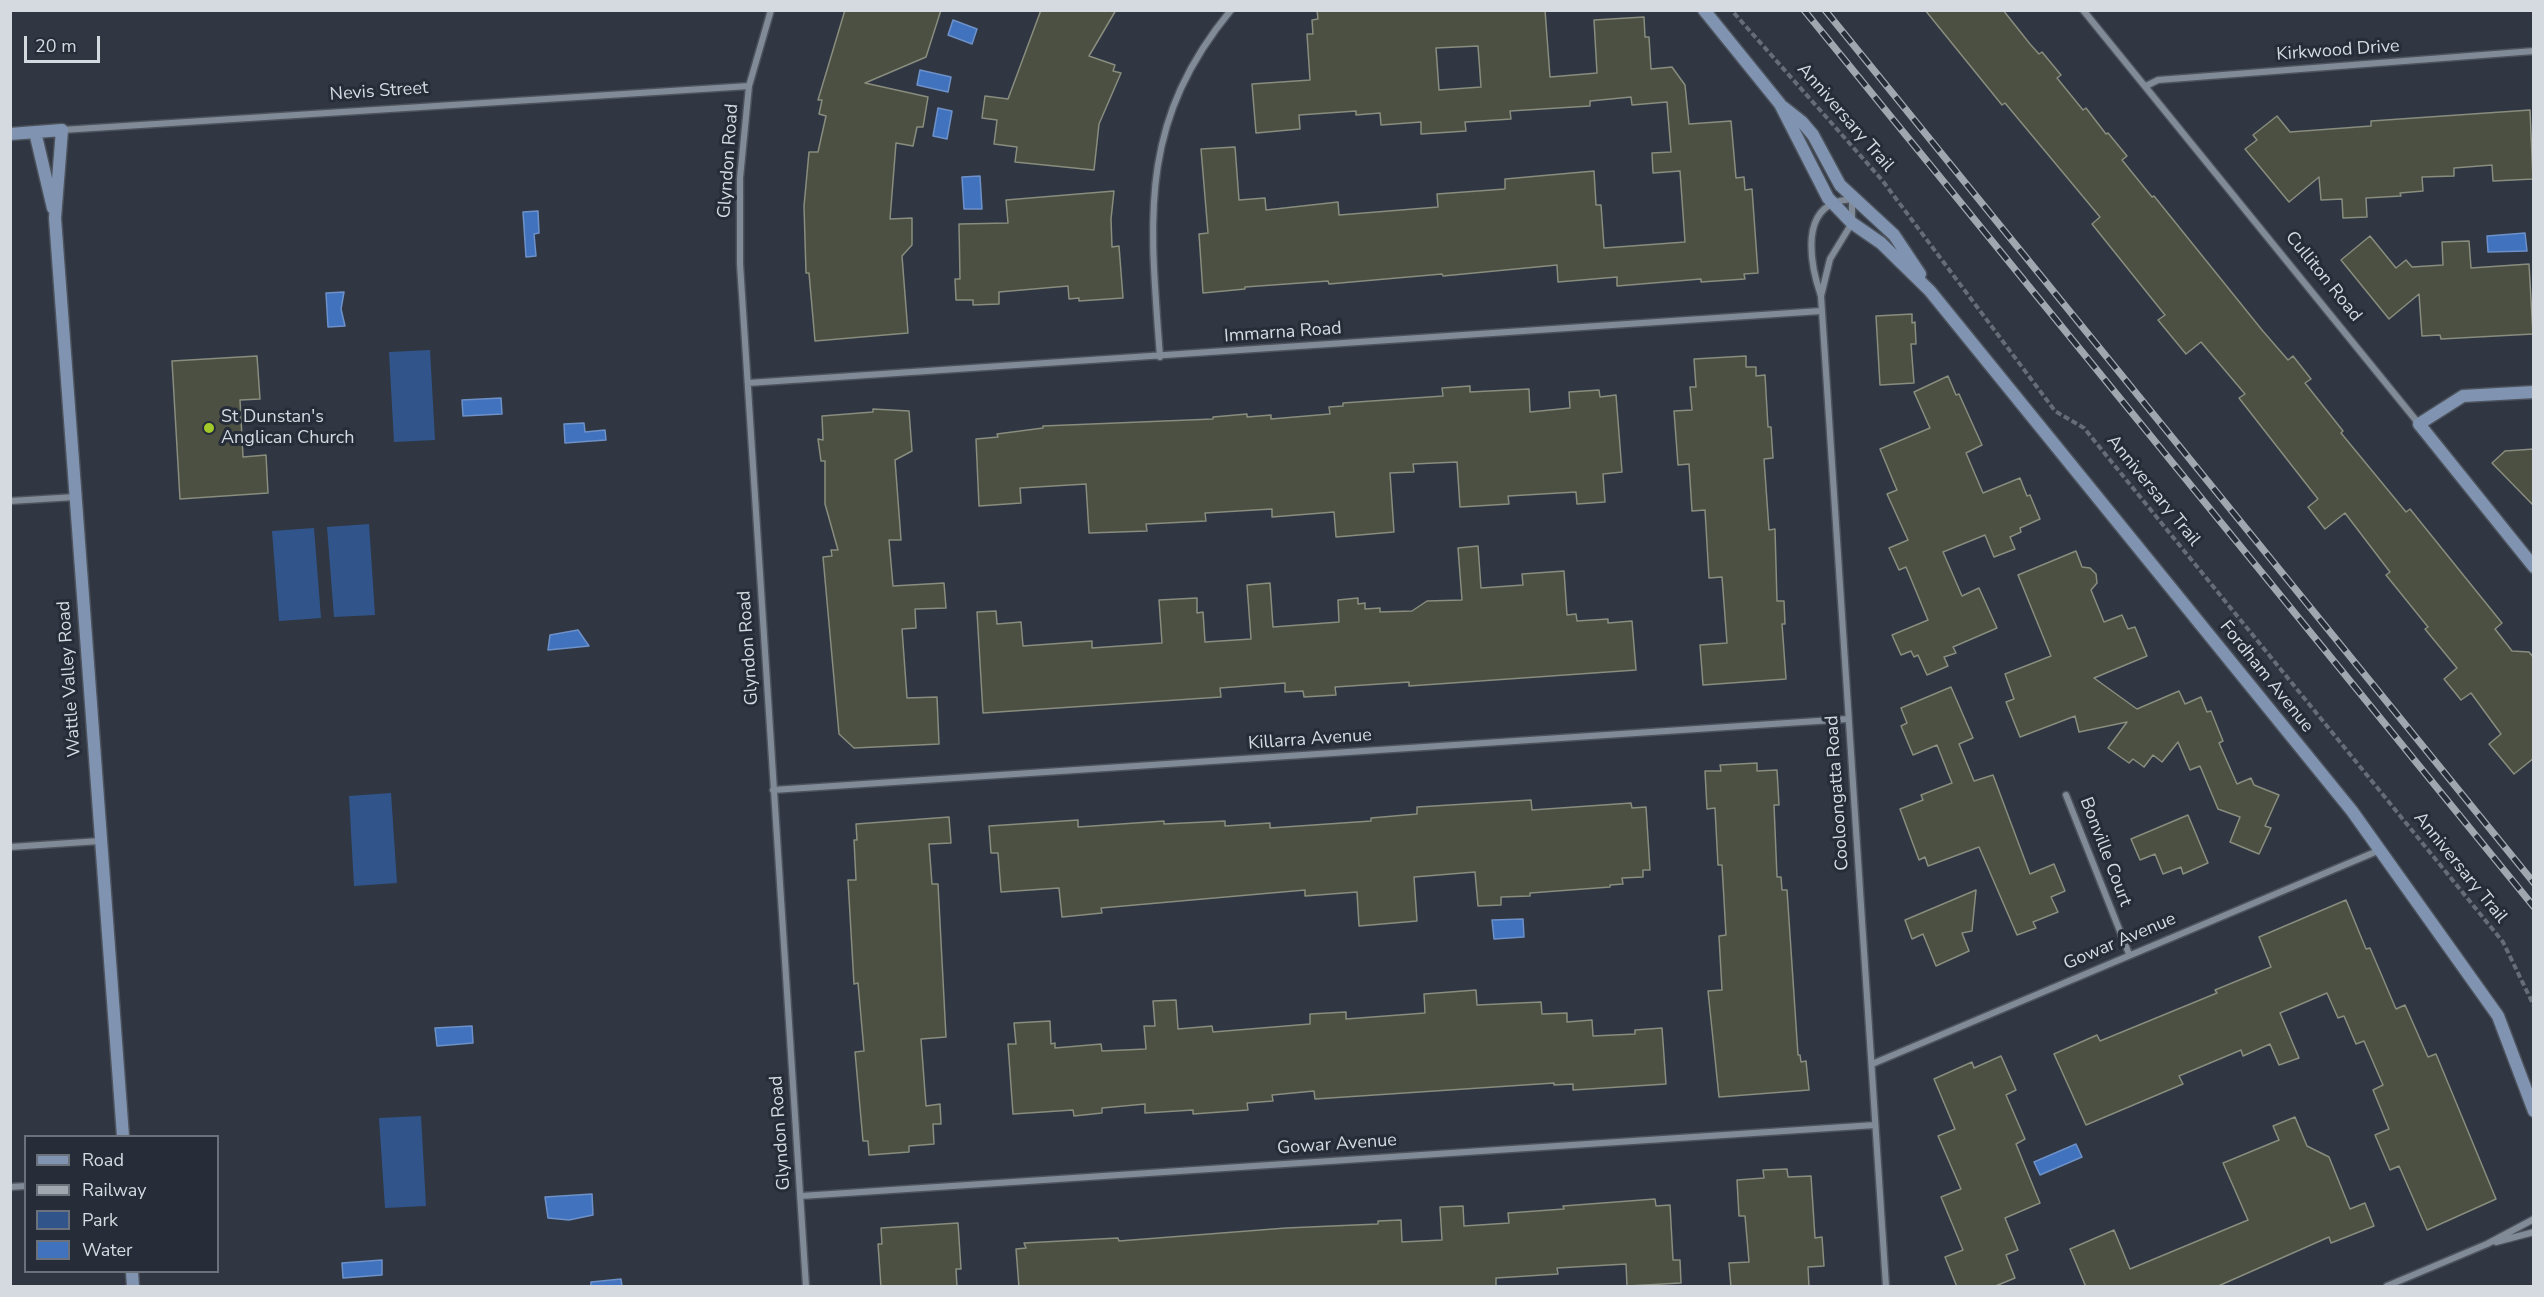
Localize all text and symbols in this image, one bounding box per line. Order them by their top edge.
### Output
scale bar [27,24,104,62]
text: 20 m [35,34,77,58]
street label: Kirkwood Drive [2276,36,2400,66]
street label: Anniversary Trail [1792,59,1898,177]
street label: Nevis Street [329,78,429,106]
street label: Glyndon Road [714,103,744,219]
street label: Culliton Road [2280,228,2366,326]
street label: Immarna Road [1224,318,1342,348]
place label: St Dunstan's Anglican Church [221,407,354,450]
marker: St Dunstan's Anglican Church [202,421,216,435]
street label: Anniversary Trail [2102,431,2204,551]
street label: Glyndon Road [734,590,764,706]
street label: Wattle Valley Road [54,600,86,758]
street label: Fordham Avenue [2214,617,2318,737]
street label: Cooloongatta Road [1822,715,1854,871]
street label: Killarra Avenue [1247,725,1373,755]
street label: Bonville Court [2074,794,2136,910]
street label: Anniversary Trail [2409,808,2511,928]
street label: Gowar Avenue [2061,909,2179,975]
street label: Glyndon Road [766,1075,796,1191]
street label: Gowar Avenue [1277,1130,1397,1160]
legend [24,1135,219,1273]
text: Road [82,1148,124,1172]
text: Railway [82,1178,147,1202]
text: Park [82,1208,118,1232]
text: Water [82,1238,133,1262]

